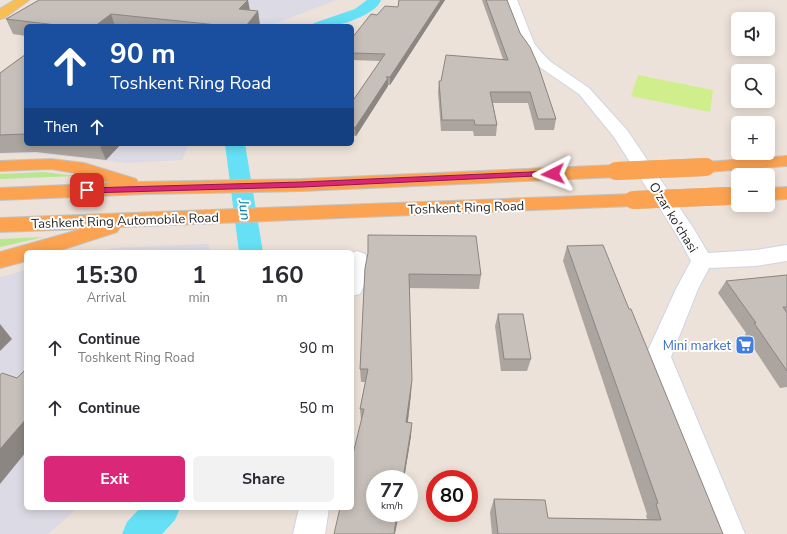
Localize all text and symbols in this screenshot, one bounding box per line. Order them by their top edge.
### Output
map controls [731,12,775,212]
button: sound [731,12,775,56]
text: 90 m [110,35,176,73]
icon: ahead [44,40,96,92]
button: search [731,64,775,108]
text: Toshkent Ring Road [110,71,271,95]
icon: ahead [86,116,108,138]
button: + [731,116,775,160]
text: Then [44,117,78,137]
position arrow [532,153,574,195]
button: − [731,168,775,212]
pin [70,173,104,207]
icon: arrive [76,179,98,201]
street label: O'zar ko'chasi [644,179,702,256]
street label: Toshkent Ring Road [407,197,525,219]
water label: Jun [234,198,255,222]
street label: Tashkent Ring Automobile Road [31,209,219,233]
text: 15:30 [74,259,138,291]
text: 1 [192,259,206,291]
text: 160 [260,259,304,291]
text: Arrival [87,289,126,307]
text: min [188,289,210,307]
text: m [276,289,288,307]
text: Continue [78,329,140,349]
supermarket icon: Mini market [734,334,756,356]
icon: ahead [44,337,66,359]
place label: Mini market [663,337,731,355]
text: 90 m [299,338,334,358]
text: Toshkent Ring Road [78,349,195,367]
icon: ahead [44,397,66,419]
text: Continue [78,398,140,418]
text: 50 m [299,398,334,418]
button: Exit [44,456,185,502]
button: Share [193,456,334,502]
speed limit sign: 80 [426,470,478,522]
text: 77 [380,477,404,504]
text: km/h [381,499,403,513]

